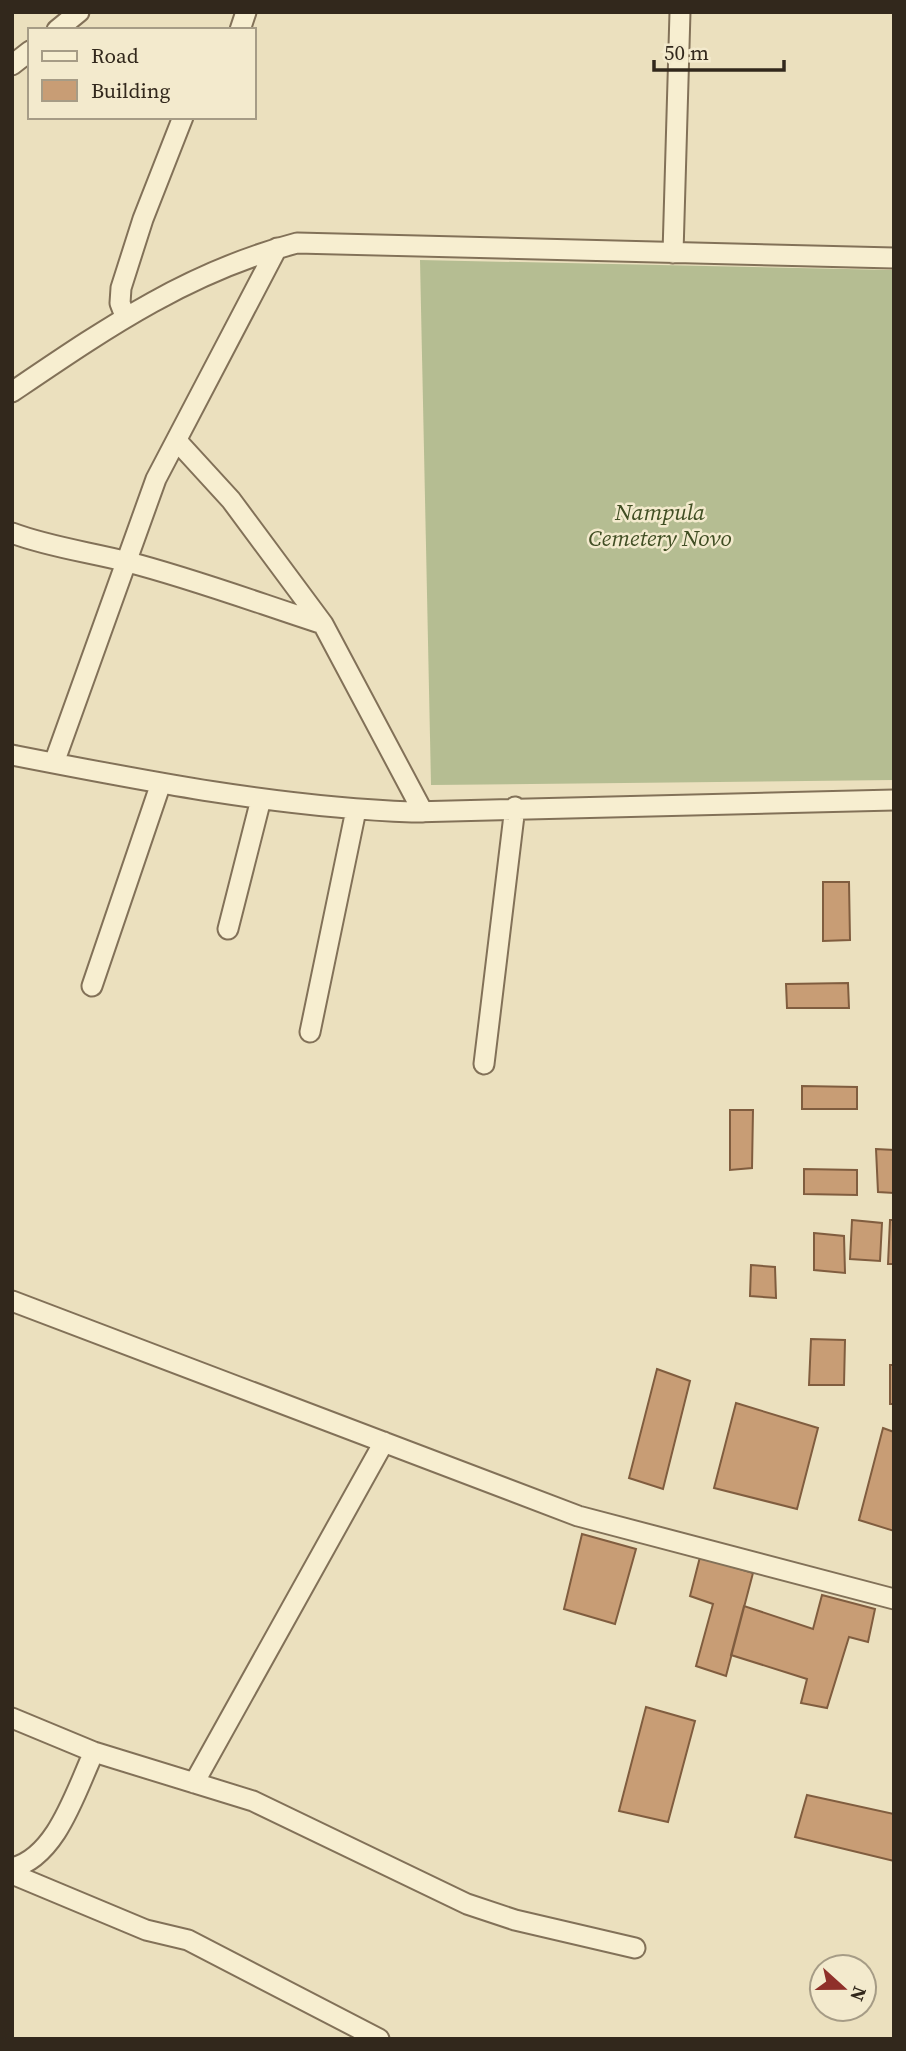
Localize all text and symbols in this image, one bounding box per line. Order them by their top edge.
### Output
legend [28,28,256,119]
scale bar [654,28,783,72]
text: 50 m [664,38,709,67]
text: Road [91,41,139,70]
text: Building [91,76,170,105]
park label: Nampula Cemetery Novo [588,496,732,554]
north arrow [808,1953,878,2023]
text: N [844,1983,873,2005]

